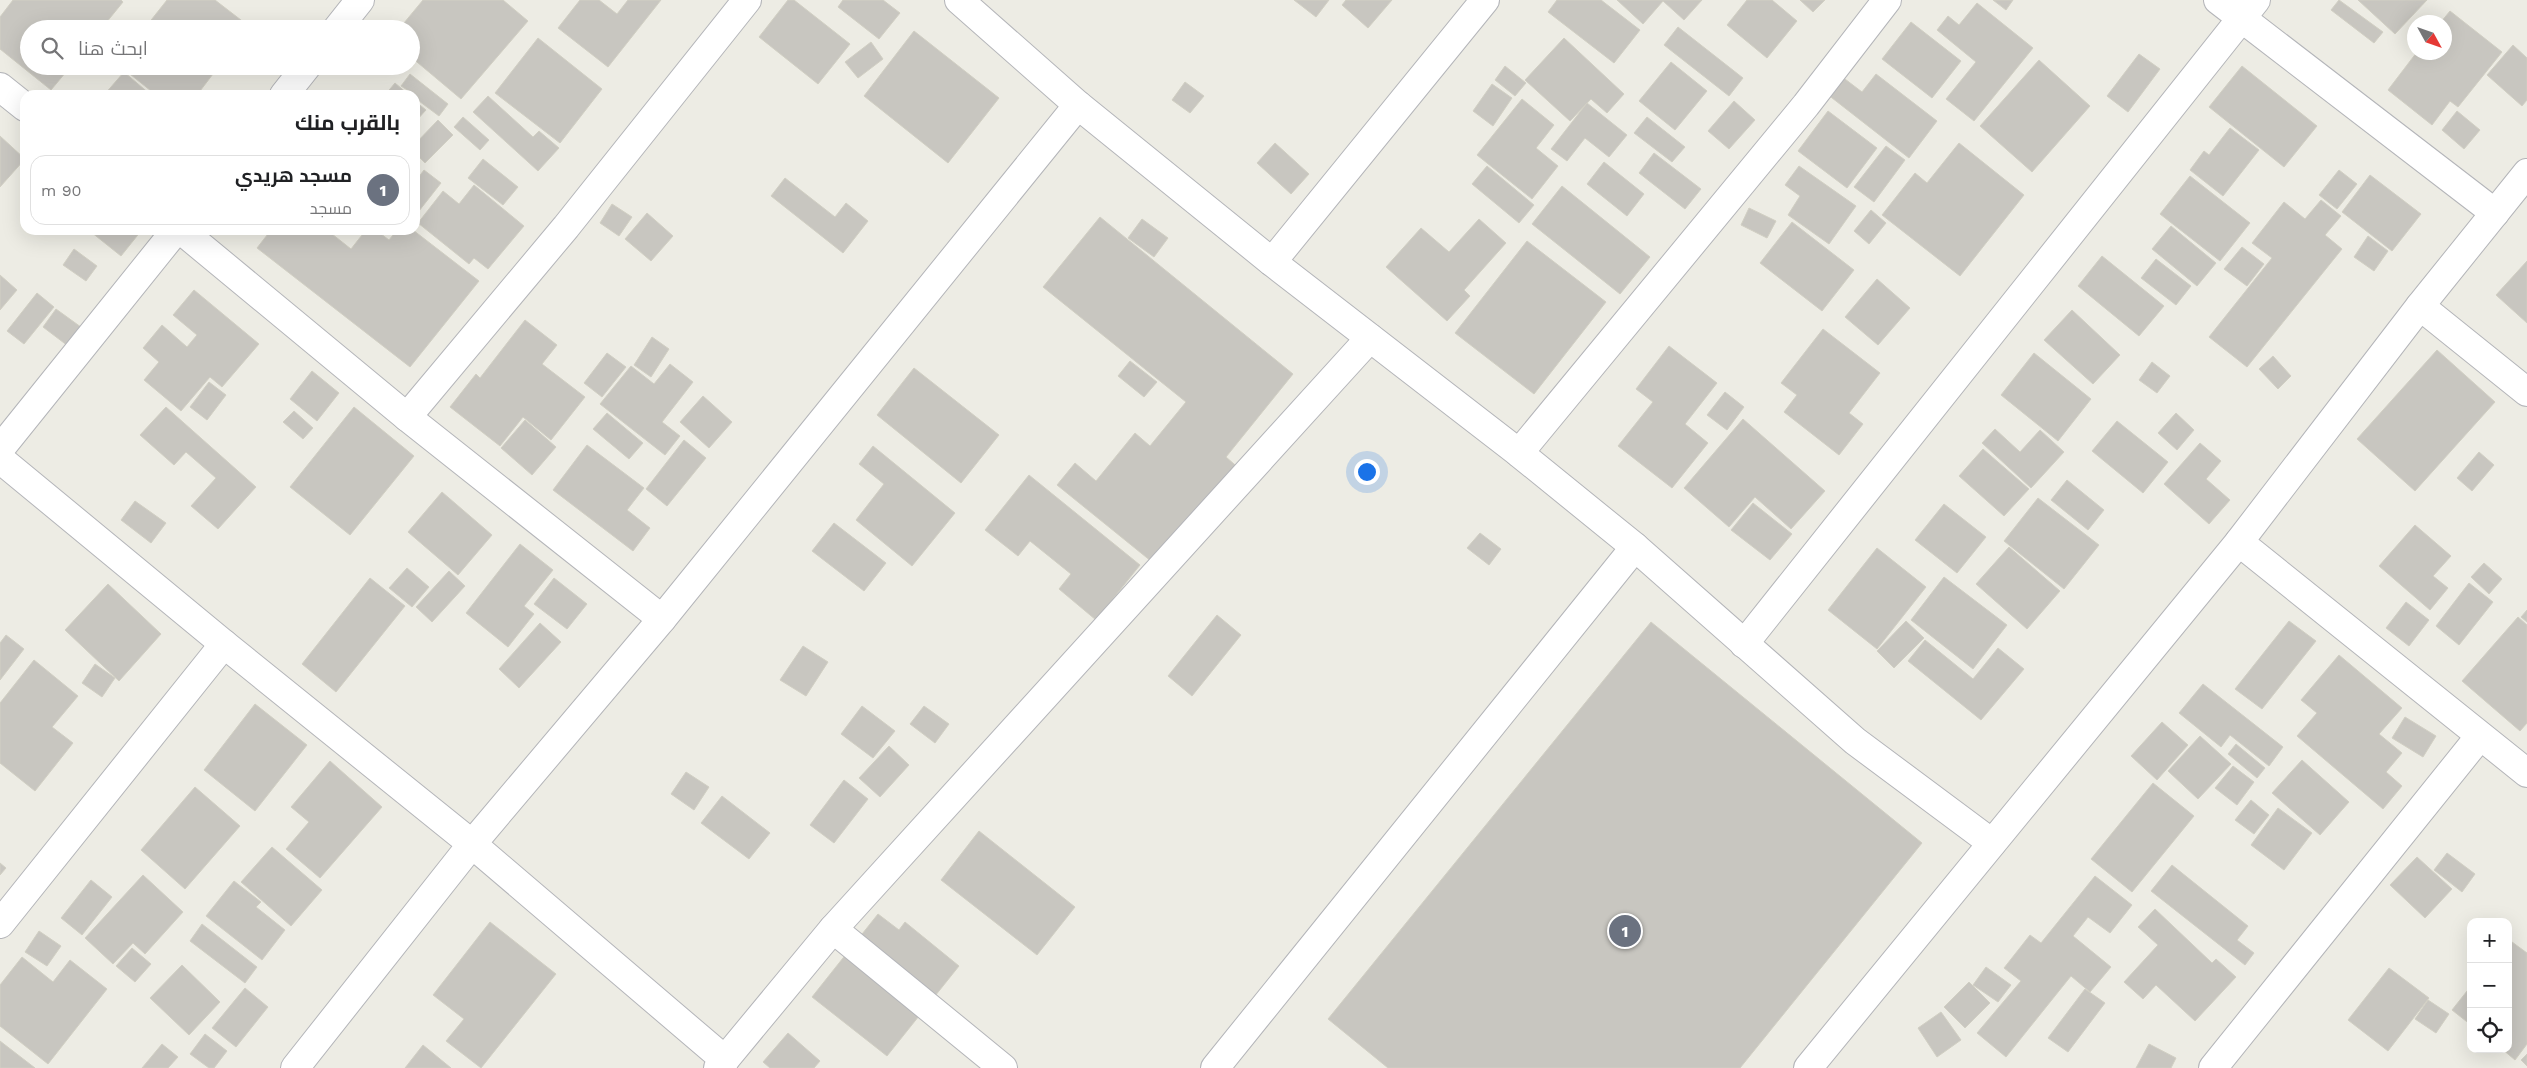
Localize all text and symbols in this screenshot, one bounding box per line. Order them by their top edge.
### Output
north arrow [2407,15,2452,60]
search box [20,20,420,75]
icon: search [38,34,66,62]
text: ابحث هنا [78,37,148,60]
text: بالقرب منك [295,110,400,135]
text: مسجد هريدي [235,164,352,187]
text: 90 m [41,181,82,200]
text: 1 [380,181,386,200]
text: مسجد [310,199,352,218]
your location [1354,459,1380,485]
pin: 1 [1609,912,1641,950]
map controls [2467,918,2512,1053]
button: + [2467,918,2512,963]
button: − [2467,963,2512,1008]
button: locate [2467,1008,2512,1053]

